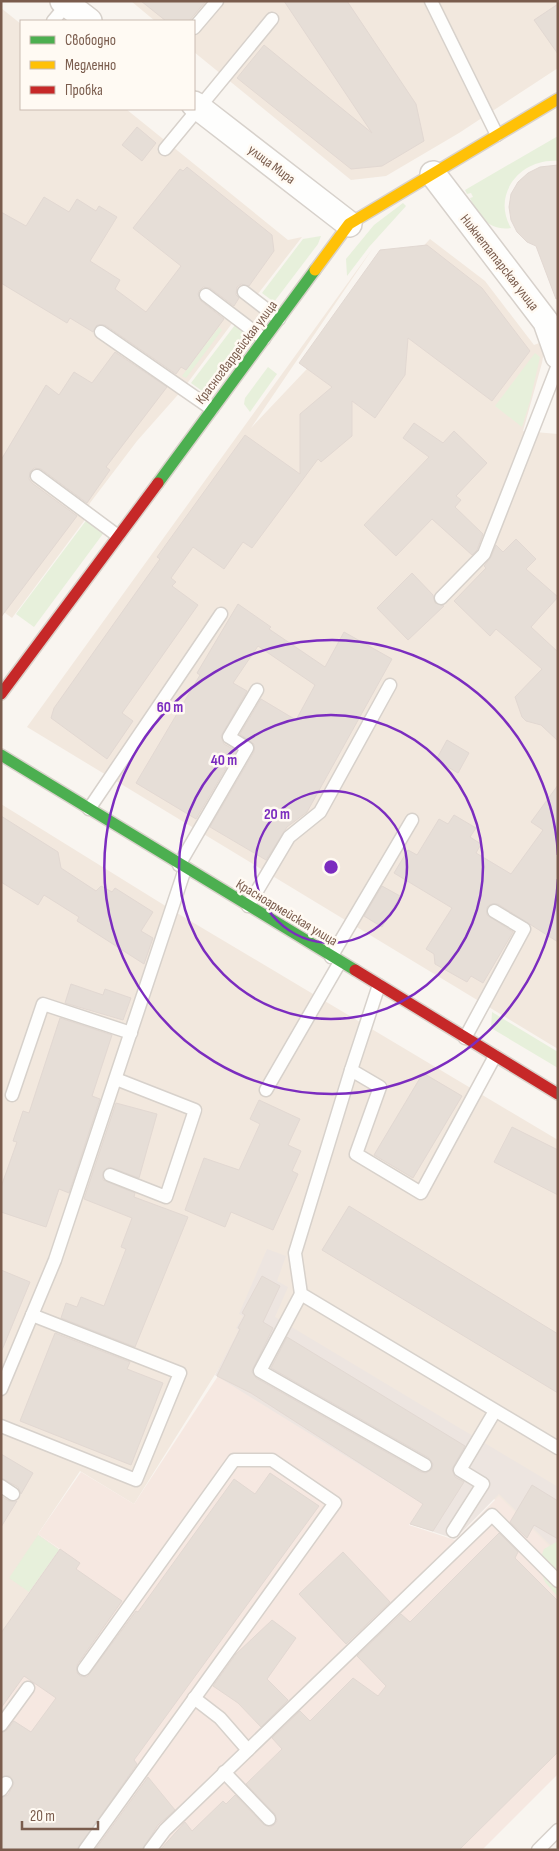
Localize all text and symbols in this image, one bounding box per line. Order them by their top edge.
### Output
legend [20,20,195,110]
text: Свободно [65,31,116,50]
text: Медленно [65,56,116,75]
text: Пробка [65,81,103,100]
street label: улица Мира [245,141,299,188]
street label: Нижнетатарская улица [457,211,543,314]
street label: Красногвардейская улица [192,297,281,407]
text: 60 m [157,698,183,717]
text: 40 m [211,751,237,770]
text: 20 m [264,805,290,824]
centre of rings [322,858,340,876]
street label: Красноармейская улица [233,875,341,949]
scale bar [22,1798,99,1830]
text: 20 m [30,1807,55,1826]

